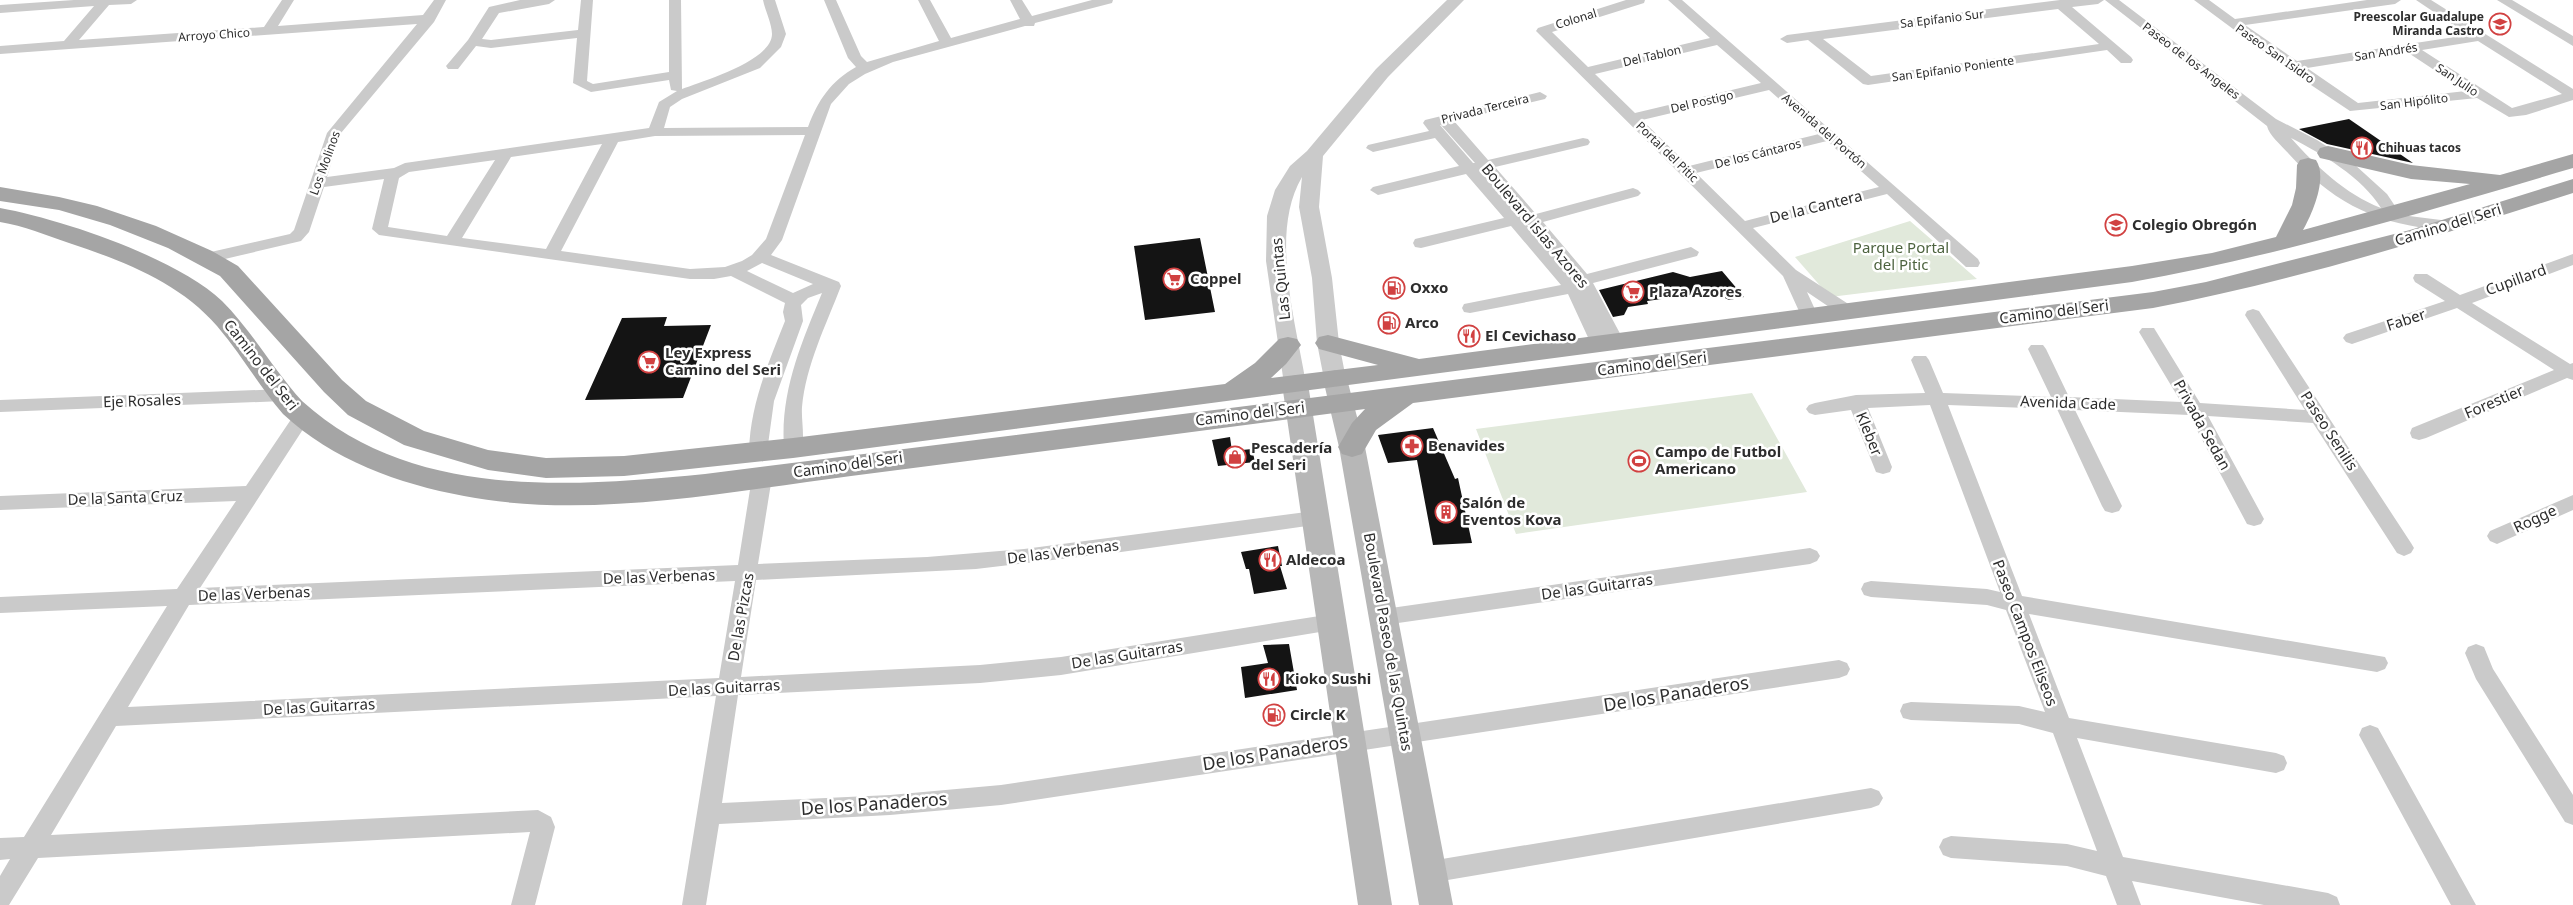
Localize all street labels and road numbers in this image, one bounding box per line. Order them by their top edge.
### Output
street label: Colonal [1553,4,1599,33]
street label: Sa Epifanio Sur [1899,5,1985,32]
street label: Paseo de los Angeles [2139,18,2244,103]
street label: Paseo San Isidro [2232,20,2318,87]
street label: Arroyo Chico [177,24,250,45]
street label: San Andrés [2353,38,2419,65]
street label: Del Tablon [1621,41,1683,70]
street label: San Epifanio Poniente [1891,51,2015,85]
street label: San Julio [2433,59,2482,100]
street label: Del Postigo [1669,86,1735,117]
street label: Privada Terceira [1439,89,1530,128]
street label: Avenida del Portón [1778,89,1870,172]
street label: San Hipólito [2379,89,2449,114]
street label: Portal del Pitic [1632,118,1702,186]
street label: Los Molinos [305,128,344,197]
street label: De los Cántaros [1713,135,1803,172]
street label: Boulevard islas Azores [1478,159,1594,292]
street label: De la Cantera [1767,185,1864,227]
street label: Camino del Seri [2392,198,2503,250]
street label: Las Quintas [1266,237,1294,321]
street label: Cupillard [2483,259,2549,299]
street label: Camino del Seri [1998,294,2110,328]
street label: Faber [2384,303,2428,335]
street label: Camino del Seri [220,315,304,414]
street label: Camino del Seri [1596,346,1708,380]
street label: Privada Sedan [2170,376,2236,473]
street label: Forestier [2461,380,2526,422]
street label: Paseo Senilis [2297,387,2363,474]
street label: Eje Rosales [103,389,181,411]
street label: Avenida Cade [2020,390,2116,414]
street label: Camino del Seri [1194,396,1306,430]
street label: Kleber [1852,409,1888,458]
street label: Camino del Seri [792,446,904,482]
street label: De la Santa Cruz [67,485,183,509]
street label: Rogge [2510,499,2559,537]
street label: Boulevard Paseo de las Quintas [1360,531,1418,753]
street label: De las Verbenas [1006,534,1120,568]
street label: Paseo Campos Eliseos [1989,557,2063,709]
street label: De las Verbenas [602,564,716,588]
street label: De las Guitarras [1540,568,1654,604]
street label: De las Pizcas [722,571,758,663]
street label: De las Verbenas [197,581,311,605]
street label: De las Guitarras [1070,635,1184,673]
street label: De los Panaderos [1601,670,1750,716]
street label: De las Guitarras [667,674,781,700]
street label: De las Guitarras [262,693,376,719]
street label: De los Panaderos [1200,729,1349,775]
street label: De los Panaderos [800,786,948,820]

